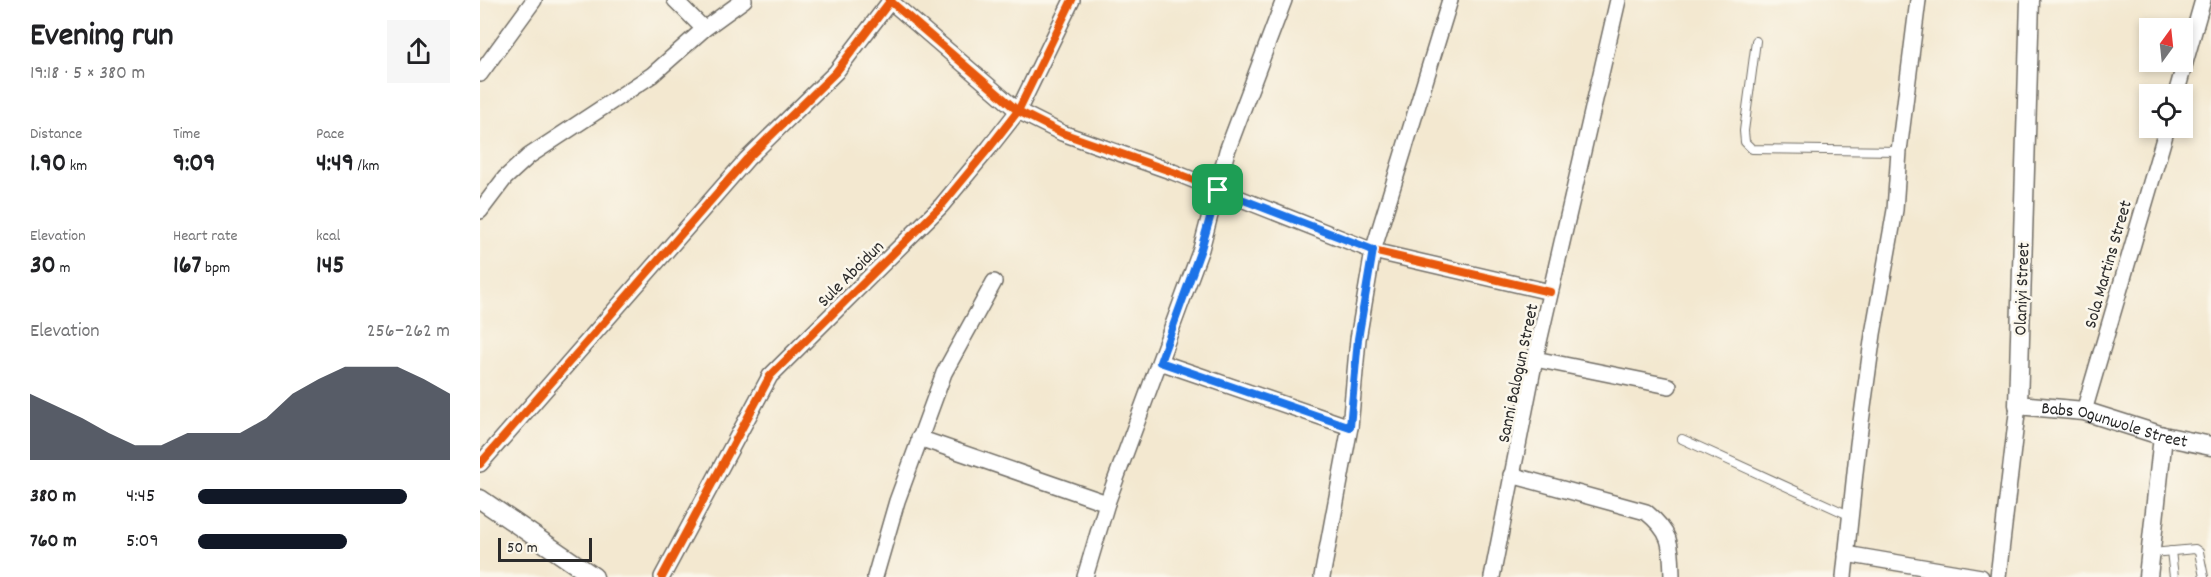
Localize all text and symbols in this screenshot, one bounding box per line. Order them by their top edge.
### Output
text: Evening run [30,14,174,61]
north arrow [2139,18,2193,72]
map controls [2139,18,2193,138]
button: share [387,20,450,83]
text: 19:18 · 5 × 380 m [30,60,145,88]
button: locate [2139,84,2193,138]
text: Distance [30,123,82,146]
text: Time [173,123,200,146]
text: Pace [316,123,344,146]
text: 1.90 [30,146,66,183]
text: 9:09 [173,146,215,183]
text: 4:49 [316,146,354,183]
text: km [66,155,87,178]
text: /km [354,155,380,178]
pin [1192,164,1243,215]
icon: arrive [1201,173,1234,206]
street label: Sola Martins Street [2079,197,2140,332]
text: Elevation [30,225,86,248]
text: Heart rate [173,225,238,248]
text: kcal [316,225,340,248]
street label: Sule Aboidun [813,236,891,314]
street label: Olaniyi Street [2009,242,2038,336]
text: 30 [30,248,56,285]
text: 167 [173,248,201,285]
text: 145 [316,248,345,285]
text: m [56,257,70,280]
text: bpm [201,257,230,280]
street label: Sanni Balogun Street [1493,301,1546,445]
text: Elevation [30,318,100,346]
text: 256–262 m [367,318,450,346]
street label: Babs Ogunwole Street [2040,397,2190,456]
text: 380 m [30,483,76,511]
text: 4:45 [126,483,155,511]
text: 760 m [30,528,77,556]
text: 5:09 [126,528,159,556]
scale bar [498,535,592,562]
text: 50 m [507,537,538,560]

